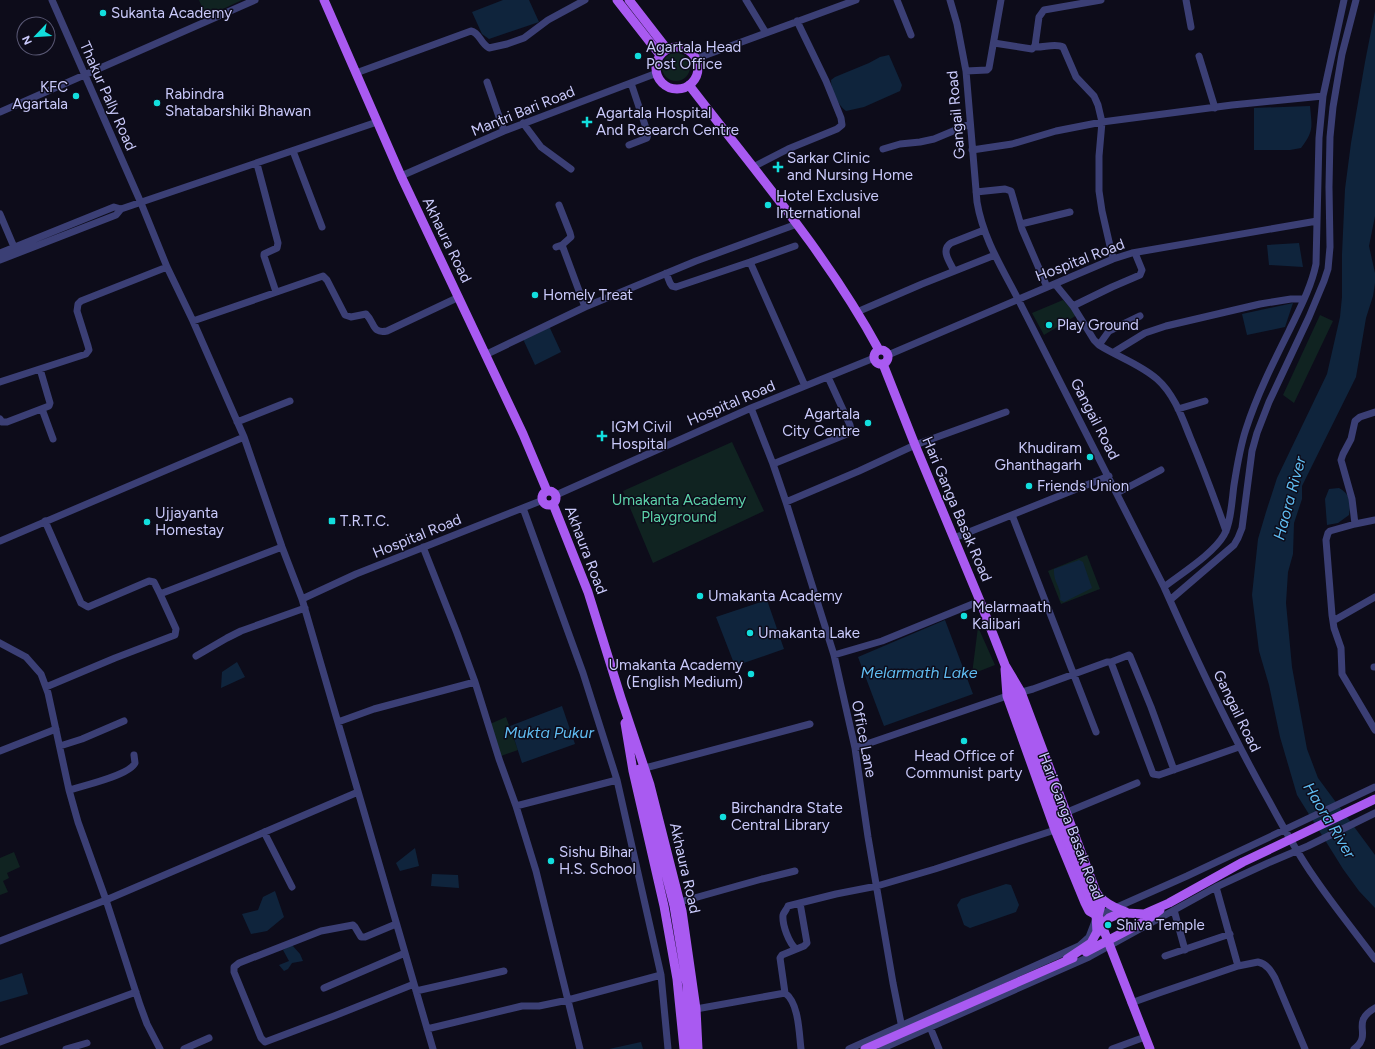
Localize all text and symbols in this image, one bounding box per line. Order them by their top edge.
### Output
place label: Sukanta Academy [111,4,232,22]
marker: Sukanta Academy [98,8,108,18]
north arrow [16,16,56,56]
text: N [20,33,35,47]
place label: Agartala Head Post Office [646,38,741,73]
street label: Thakur Pally Road [76,39,140,153]
marker: Agartala Head Post Office [633,51,643,61]
street label: Gangail Road [943,70,969,160]
place label: KFC Agartala [12,78,68,113]
street label: Mantri Bari Road [469,82,577,140]
place label: Rabindra Shatabarshiki Bhawan [165,85,311,120]
marker: KFC Agartala [71,91,81,101]
marker: Rabindra Shatabarshiki Bhawan [152,98,162,108]
place label: Agartala Hospital And Research Centre [596,104,739,139]
marker: Agartala Hospital And Research Centre [581,116,593,128]
place label: Sarkar Clinic and Nursing Home [787,149,913,184]
marker: Sarkar Clinic and Nursing Home [772,161,784,173]
place label: Hotel Exclusive International [776,187,879,222]
street label: Akhaura Road [419,194,475,286]
marker: Hotel Exclusive International [763,200,773,210]
street label: Hospital Road [1033,235,1127,285]
place label: Homely Treat [543,286,633,304]
marker: Homely Treat [530,290,540,300]
place label: Play Ground [1057,316,1139,334]
marker: Play Ground [1044,320,1054,330]
street label: Gangail Road [1067,375,1123,463]
street label: Hospital Road [684,376,778,430]
place label: Agartala City Centre [782,405,860,440]
place label: IGM Civil Hospital [611,418,672,453]
marker: Agartala City Centre [863,418,873,428]
marker: IGM Civil Hospital [596,430,608,442]
street label: Hari Ganga Basak Road [918,434,996,584]
place label: Khudiram Ghanthagarh [995,439,1082,474]
marker: Khudiram Ghanthagarh [1085,452,1095,462]
water label: Haora River [1269,454,1310,542]
place label: Friends Union [1037,477,1129,495]
marker: Friends Union [1024,481,1034,491]
park label: Umakanta Academy Playground [612,491,746,526]
street label: Akhaura Road [561,503,611,597]
place label: Ujjayanta Homestay [155,504,224,539]
street label: Hospital Road [370,510,464,562]
place label: T.R.T.C. [340,512,389,530]
marker: T.R.T.C. [327,516,337,526]
marker: Ujjayanta Homestay [142,517,152,527]
place label: Umakanta Academy [708,587,843,605]
marker: Umakanta Academy [695,591,705,601]
place label: Melarmaath Kalibari [972,598,1051,633]
marker: Melarmaath Kalibari [959,611,969,621]
place label: Umakanta Lake [758,624,860,642]
marker: Umakanta Lake [745,628,755,638]
place label: Umakanta Academy (English Medium) [609,656,743,691]
water label: Melarmath Lake [861,663,978,682]
street label: Gangail Road [1209,667,1265,755]
marker: Umakanta Academy (English Medium) [746,669,756,679]
street label: Office Lane [848,699,880,779]
water label: Mukta Pukur [504,723,595,742]
marker: Head Office of Communist party [959,736,969,746]
place label: Head Office of Communist party [906,747,1022,782]
street label: Hari Ganga Basak Road [1035,750,1107,902]
water label: Haora River [1299,779,1360,862]
place label: Birchandra State Central Library [731,799,843,834]
marker: Birchandra State Central Library [718,812,728,822]
street label: Akhaura Road [666,821,704,915]
place label: Sishu Bihar H.S. School [559,843,636,878]
marker: Sishu Bihar H.S. School [546,856,556,866]
place label: Shiva Temple [1116,916,1205,934]
marker: Shiva Temple [1103,920,1113,930]

